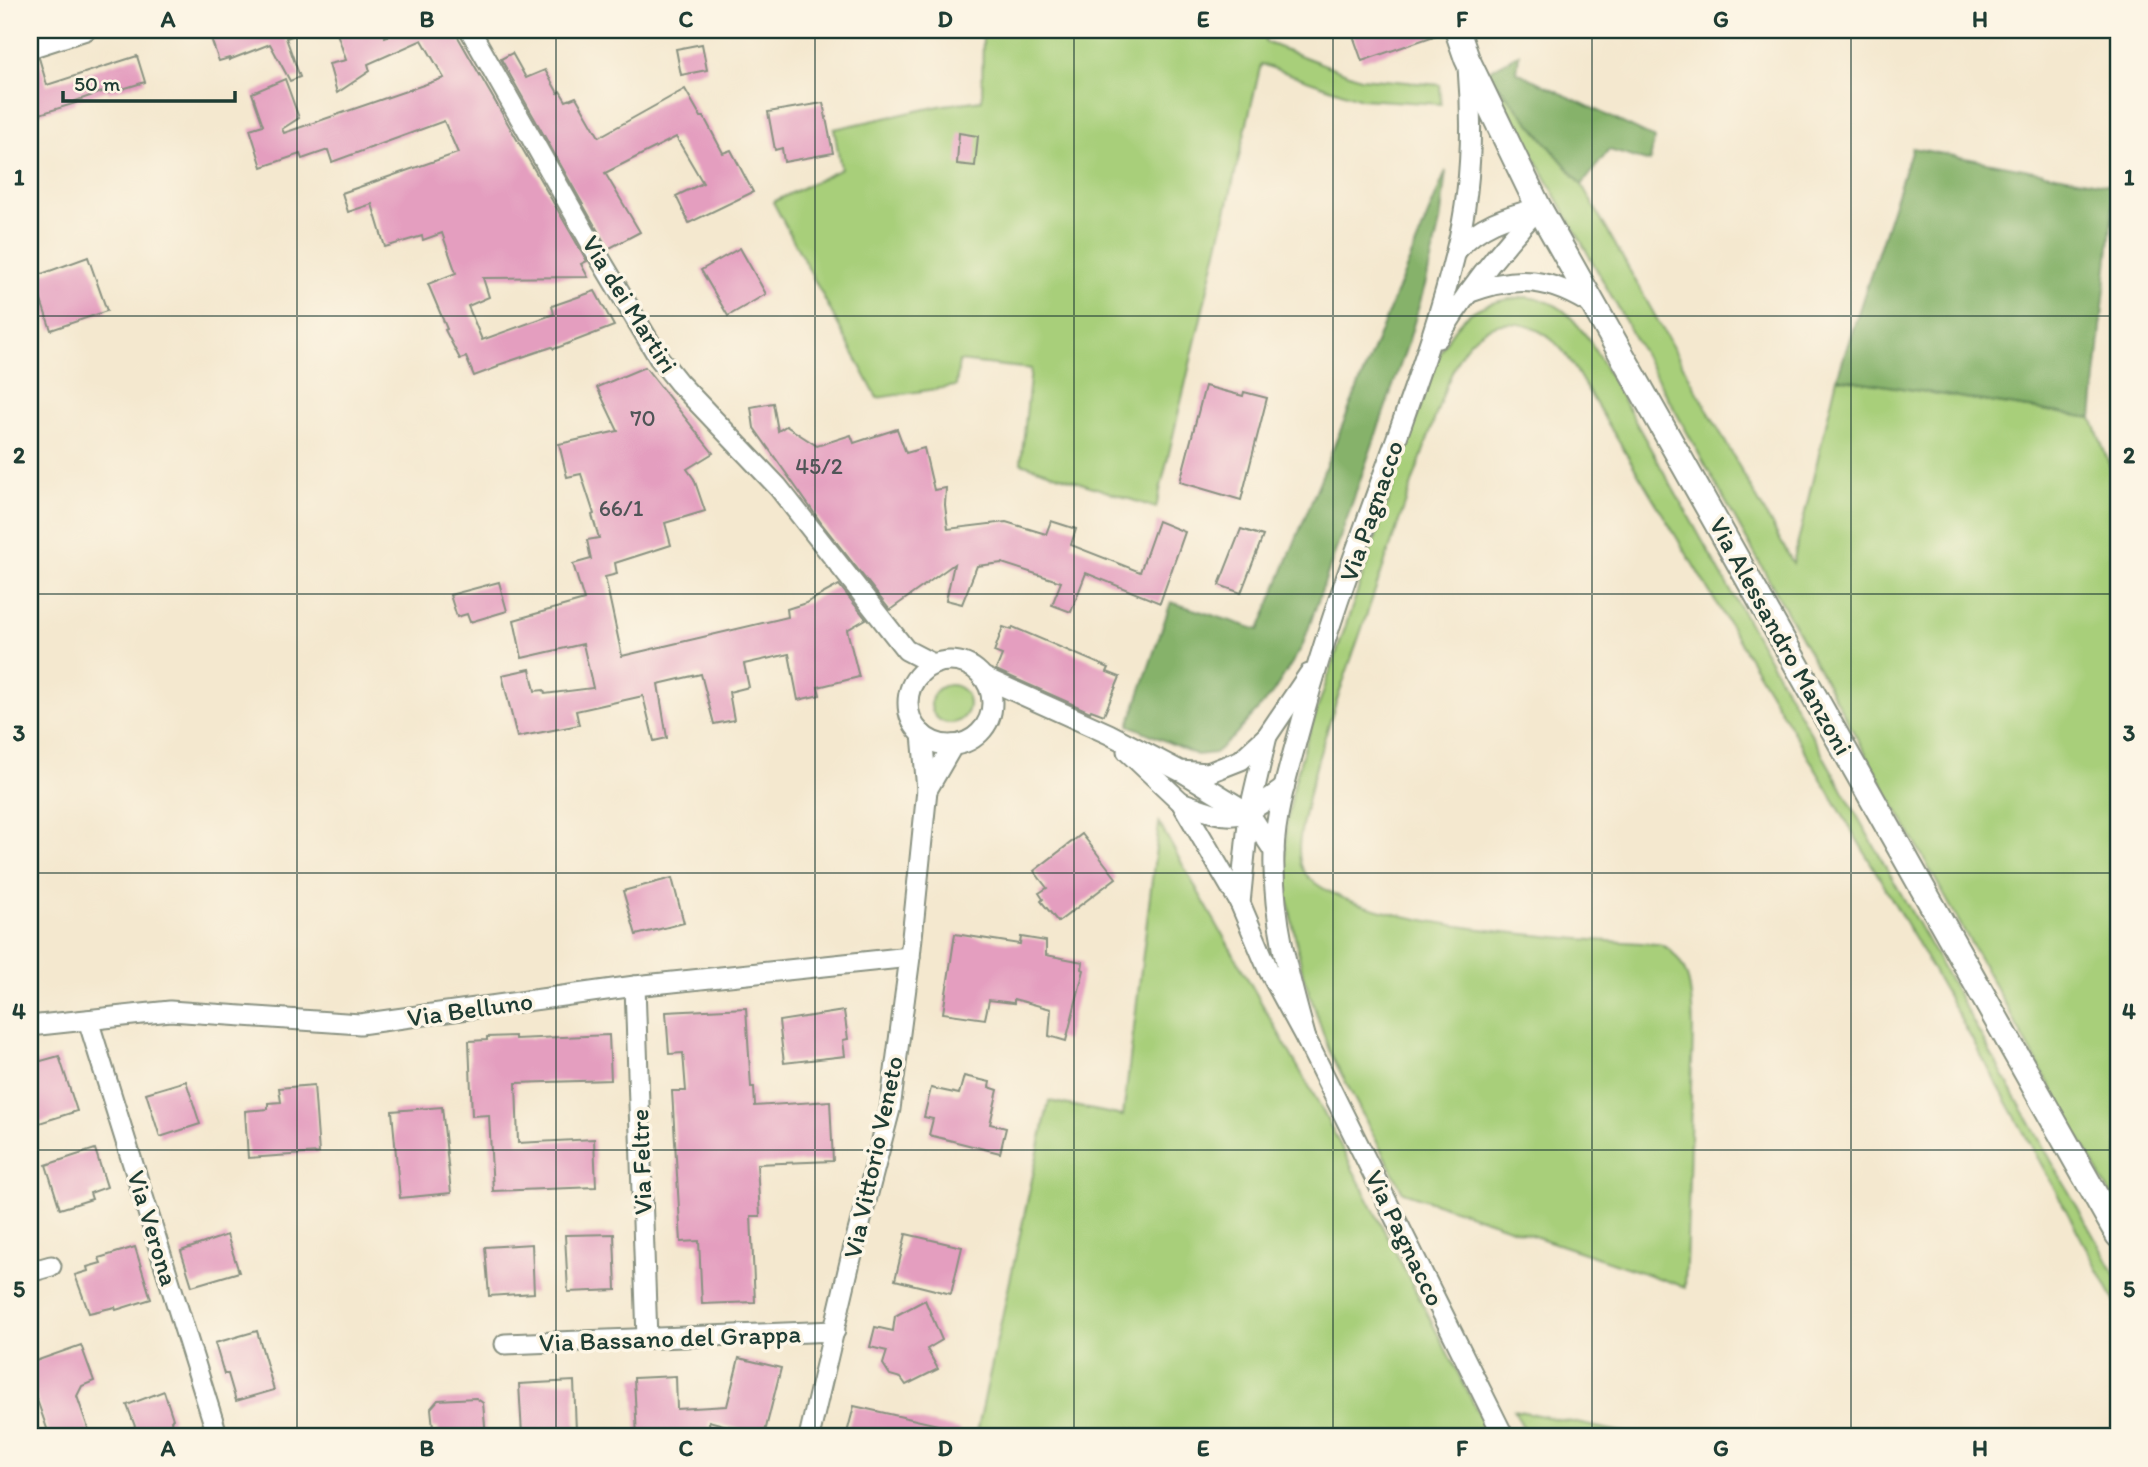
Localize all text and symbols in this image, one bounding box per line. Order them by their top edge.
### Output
text: A [160,5,176,33]
text: B [420,5,435,33]
text: C [679,5,694,33]
text: D [937,5,953,33]
text: E [1197,5,1210,33]
text: F [1456,5,1469,33]
text: G [1713,5,1729,33]
text: H [1972,5,1988,33]
scale bar [63,60,234,104]
text: 50 m [74,71,121,96]
text: 1 [14,163,25,191]
text: 1 [2124,163,2135,191]
street label: Via dei Martiri [575,229,685,379]
house number: 70 [630,404,656,432]
street label: Via Pagnacco [1332,436,1410,586]
text: 2 [13,441,26,469]
text: 2 [2123,441,2136,469]
house number: 45/2 [795,452,843,480]
house number: 66/1 [599,494,644,522]
street label: Via Alessandro Manzoni [1702,511,1860,761]
text: 3 [13,719,26,747]
text: 3 [2123,719,2136,747]
street label: Via Belluno [405,984,535,1034]
text: 4 [12,997,26,1025]
text: 4 [2122,997,2136,1025]
street label: Via Vittorio Veneto [836,1053,910,1261]
street label: Via Feltre [623,1108,659,1216]
street label: Via Pagnacco [1358,1165,1452,1311]
street label: Via Verona [120,1167,186,1290]
text: 5 [13,1275,25,1303]
text: 5 [2123,1275,2135,1303]
street label: Via Bassano del Grappa [538,1317,802,1359]
text: A [160,1434,176,1462]
text: B [420,1434,435,1462]
text: C [679,1434,694,1462]
text: D [937,1434,953,1462]
text: E [1197,1434,1210,1462]
text: F [1456,1434,1469,1462]
text: G [1713,1434,1729,1462]
text: H [1972,1434,1988,1462]

